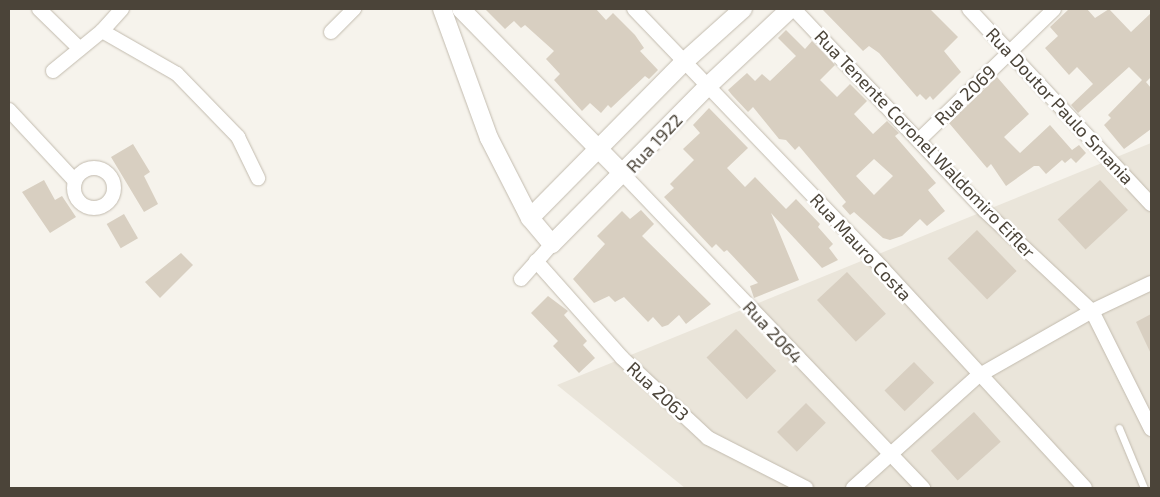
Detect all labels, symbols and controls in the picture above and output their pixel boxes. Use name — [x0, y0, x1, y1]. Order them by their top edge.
street label: Rua Doutor Paulo Smania — [982, 23, 1138, 189]
street label: Rua Tenente Coronel Waldomiro Eifler — [810, 25, 1040, 263]
street label: Rua 2069 — [930, 61, 1000, 129]
street label: Rua 1922 — [621, 109, 687, 177]
street label: Rua Mauro Costa — [806, 189, 916, 305]
street label: Rua 2064 — [739, 296, 807, 368]
street label: Rua 2063 — [623, 357, 693, 425]

